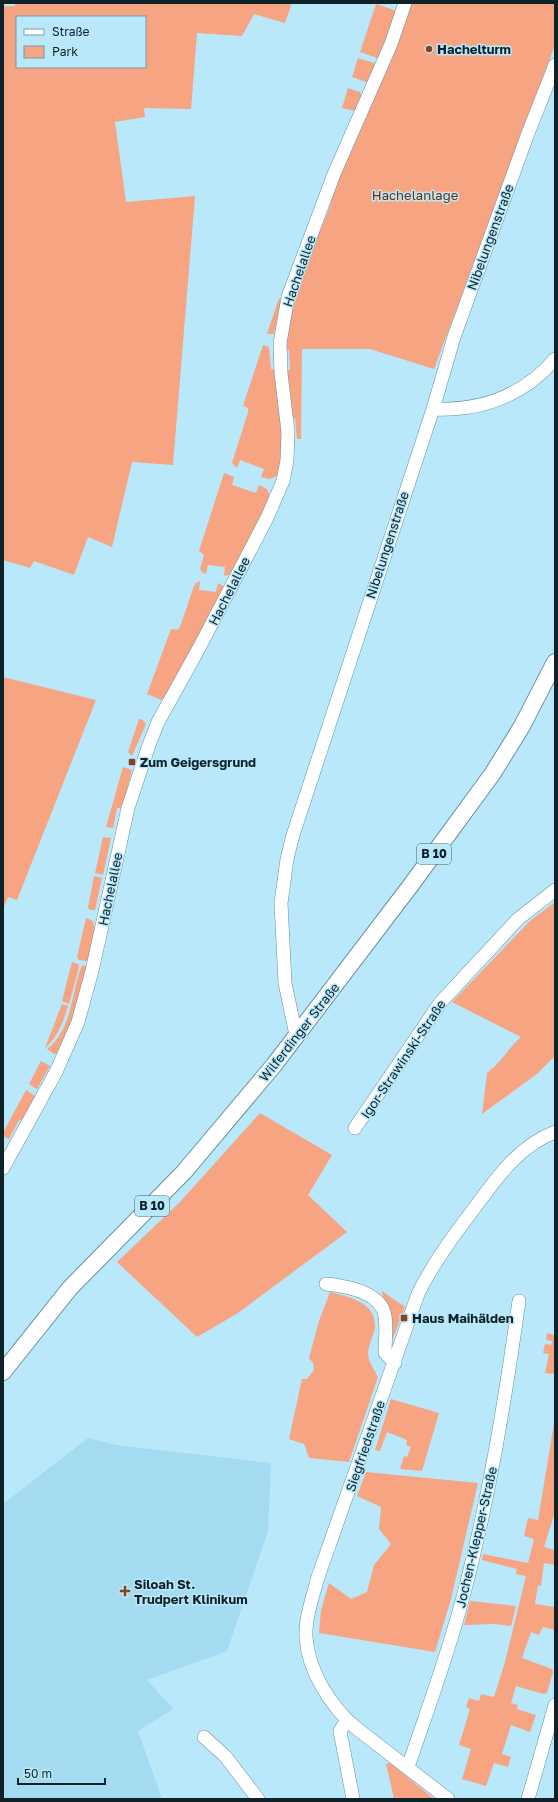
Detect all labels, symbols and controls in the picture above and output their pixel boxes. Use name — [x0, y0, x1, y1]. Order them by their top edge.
legend — [16, 16, 146, 68]
text: Straße — [52, 24, 90, 39]
place label: Hachelturm — [437, 41, 511, 57]
text: Park — [52, 44, 78, 59]
marker: Hachelturm — [424, 44, 434, 54]
street label: Nibelungenstraße — [463, 182, 517, 292]
park label: Hachelanlage — [372, 187, 458, 203]
street label: Hachelallee — [279, 233, 319, 309]
street label: Nibelungenstraße — [362, 489, 412, 601]
street label: Hachelallee — [205, 554, 253, 628]
place label: Zum Geigersgrund — [140, 754, 256, 770]
marker: Zum Geigersgrund — [127, 757, 137, 767]
road number: B 10 — [417, 844, 451, 864]
street label: Hachelallee — [94, 851, 126, 927]
street label: Wilferdinger Straße — [255, 979, 343, 1085]
street label: Igor-Strawinski-Straße — [357, 997, 449, 1121]
road number: B 10 — [135, 1196, 169, 1216]
place label: Haus Maihälden — [412, 1310, 514, 1326]
marker: Haus Maihälden — [399, 1313, 409, 1323]
street label: Siegfriedstraße — [342, 1398, 388, 1494]
street label: Jochen-Klepper-Straße — [452, 1465, 500, 1609]
place label: Siloah St. Trudpert Klinikum — [134, 1576, 248, 1607]
marker: Siloah St. Trudpert Klinikum — [119, 1585, 131, 1597]
scale bar — [18, 1760, 105, 1786]
text: 50 m — [24, 1766, 52, 1781]

